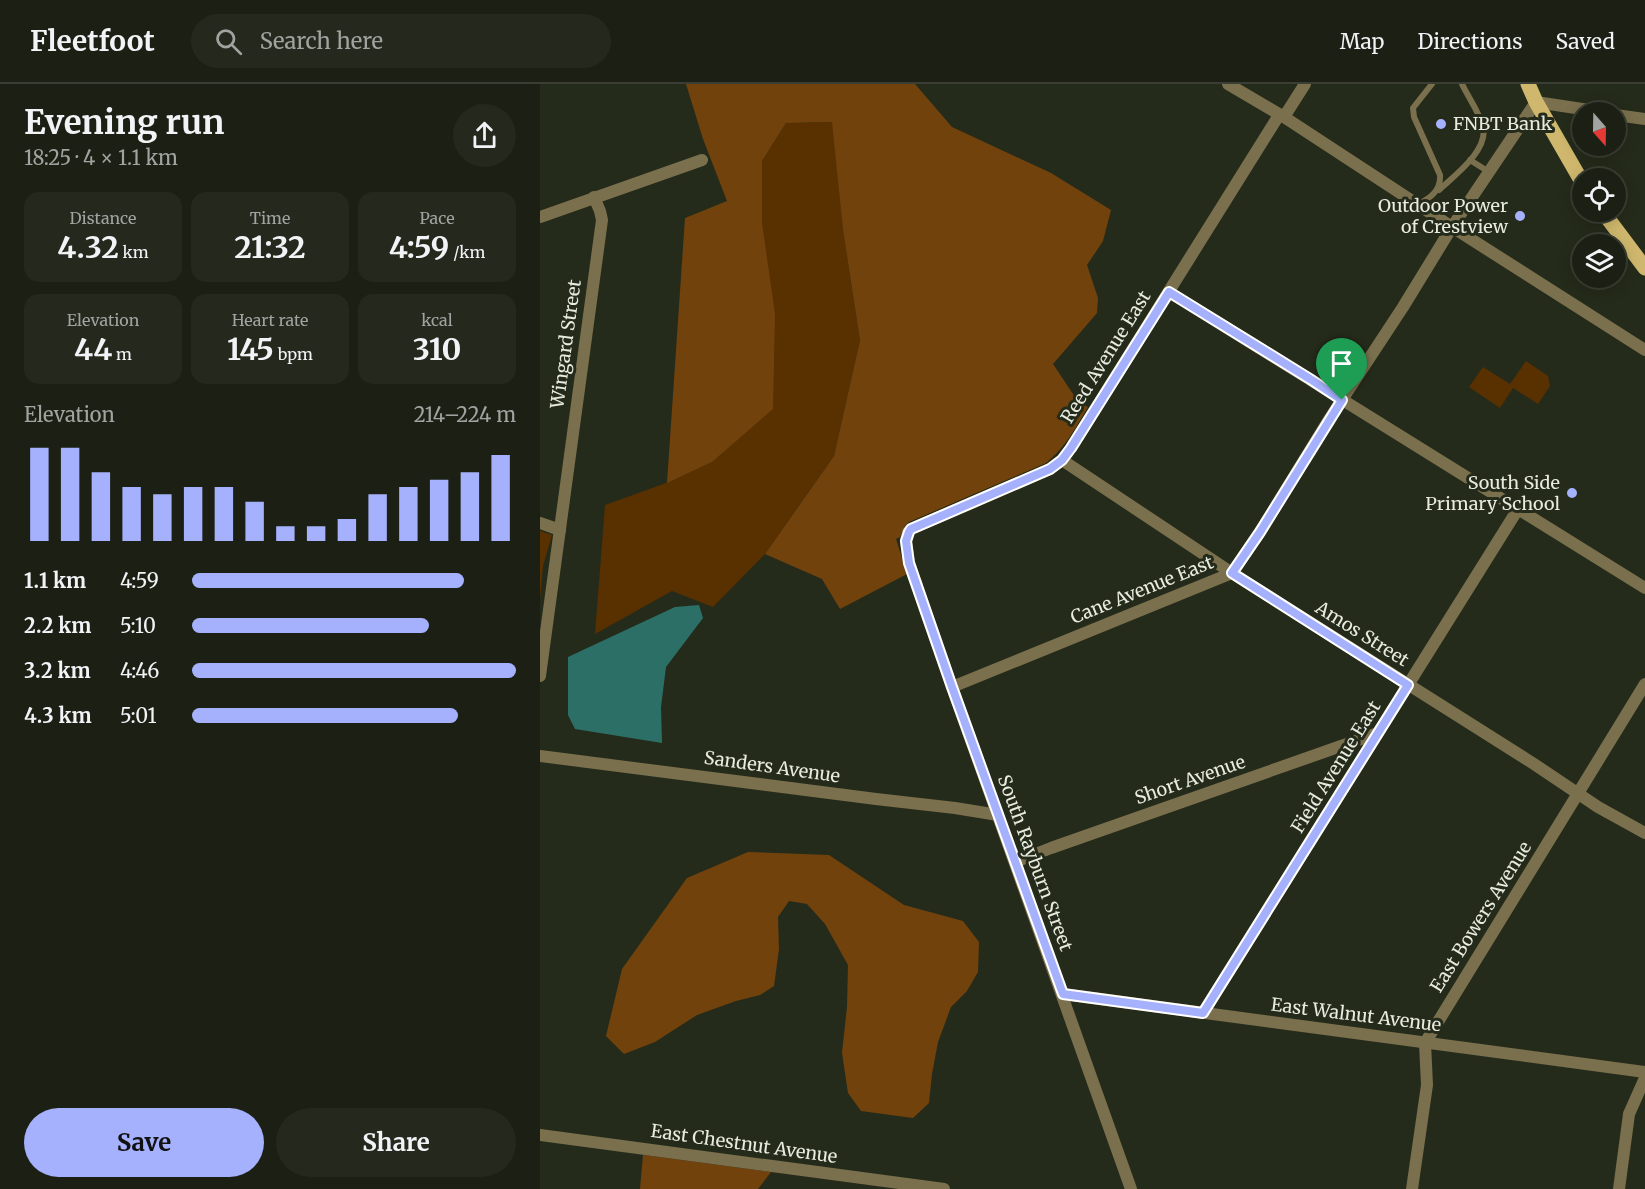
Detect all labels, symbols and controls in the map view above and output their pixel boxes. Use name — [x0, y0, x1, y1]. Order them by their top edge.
search box — [191, 14, 611, 68]
text: Fleetfoot — [30, 23, 155, 59]
icon: search — [212, 25, 245, 58]
text: Search here — [260, 27, 383, 55]
text: Map — [1340, 28, 1384, 55]
text: Directions — [1417, 28, 1522, 55]
text: Saved — [1555, 28, 1615, 55]
text: Evening run — [24, 102, 224, 143]
north arrow — [1572, 102, 1626, 156]
map controls — [1572, 102, 1626, 288]
button: share — [453, 104, 516, 167]
place label: FNBT Bank — [1453, 112, 1553, 135]
marker: FNBT Bank — [1434, 117, 1448, 131]
text: 18:25 · 4 × 1.1 km — [24, 145, 178, 170]
button: locate — [1572, 168, 1626, 222]
place label: Outdoor Power of Crestview — [1378, 194, 1509, 238]
text: Distance — [70, 208, 136, 228]
text: Time — [250, 208, 290, 228]
text: Pace — [420, 208, 455, 228]
marker: Outdoor Power of Crestview — [1513, 209, 1527, 223]
text: 4.32 — [57, 228, 119, 266]
text: 21:32 — [234, 228, 306, 266]
text: 4:59 — [389, 228, 449, 266]
button: layers — [1572, 234, 1626, 288]
text: km — [119, 242, 149, 262]
text: /km — [449, 242, 485, 262]
street label: Wingard Street — [545, 278, 586, 411]
street label: Reed Avenue East — [1056, 286, 1156, 427]
text: Elevation — [67, 310, 139, 330]
text: Heart rate — [232, 310, 308, 330]
text: kcal — [421, 310, 453, 330]
text: 44 — [74, 330, 112, 368]
text: 145 — [227, 330, 274, 368]
text: 310 — [413, 330, 461, 368]
pin — [1316, 338, 1367, 400]
text: m — [112, 344, 132, 364]
text: bpm — [274, 344, 313, 364]
icon: arrive — [1325, 347, 1358, 380]
text: Elevation — [24, 402, 115, 427]
text: 214–224 m — [414, 402, 516, 427]
place label: South Side Primary School — [1425, 471, 1560, 515]
marker: South Side Primary School — [1565, 486, 1579, 500]
street label: Cane Avenue East — [1067, 550, 1217, 629]
text: 1.1 km — [24, 568, 86, 593]
text: 4:59 — [120, 568, 159, 593]
street label: Amos Street — [1311, 595, 1413, 671]
text: 2.2 km — [24, 613, 91, 638]
text: 5:10 — [120, 613, 156, 638]
text: 3.2 km — [24, 658, 91, 683]
text: 4:46 — [120, 658, 159, 683]
street label: Field Avenue East — [1286, 696, 1385, 837]
text: 4.3 km — [24, 703, 92, 728]
text: 5:01 — [120, 703, 157, 728]
street label: Sanders Avenue — [703, 746, 842, 787]
street label: Short Avenue — [1132, 750, 1248, 809]
street label: South Rayburn Street — [993, 772, 1078, 954]
street label: East Bowers Avenue — [1425, 837, 1536, 996]
street label: East Walnut Avenue — [1270, 993, 1443, 1036]
button: Save — [24, 1108, 264, 1177]
button: Share — [276, 1108, 516, 1177]
street label: East Chestnut Avenue — [649, 1119, 839, 1168]

